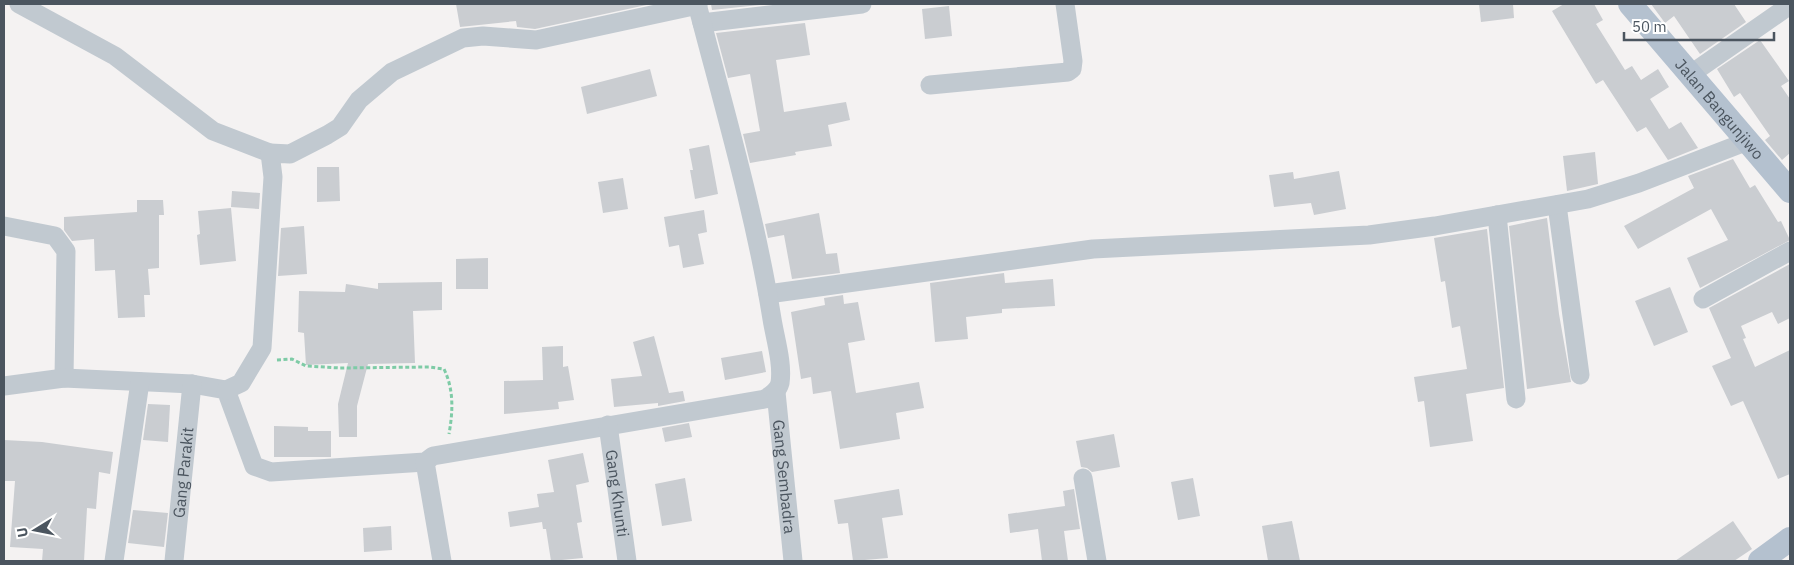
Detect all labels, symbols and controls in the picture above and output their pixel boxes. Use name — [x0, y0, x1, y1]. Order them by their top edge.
scale bar — [1624, 10, 1774, 42]
text: 50 m — [1632, 17, 1667, 36]
street label: Jalan Bangunjiwo — [1671, 54, 1768, 163]
street label: Gang Sembadra — [769, 419, 800, 535]
street label: Gang Parakit — [168, 426, 198, 519]
street label: Gang Khunti — [602, 448, 634, 538]
north arrow — [10, 505, 60, 555]
text: U — [12, 526, 32, 539]

